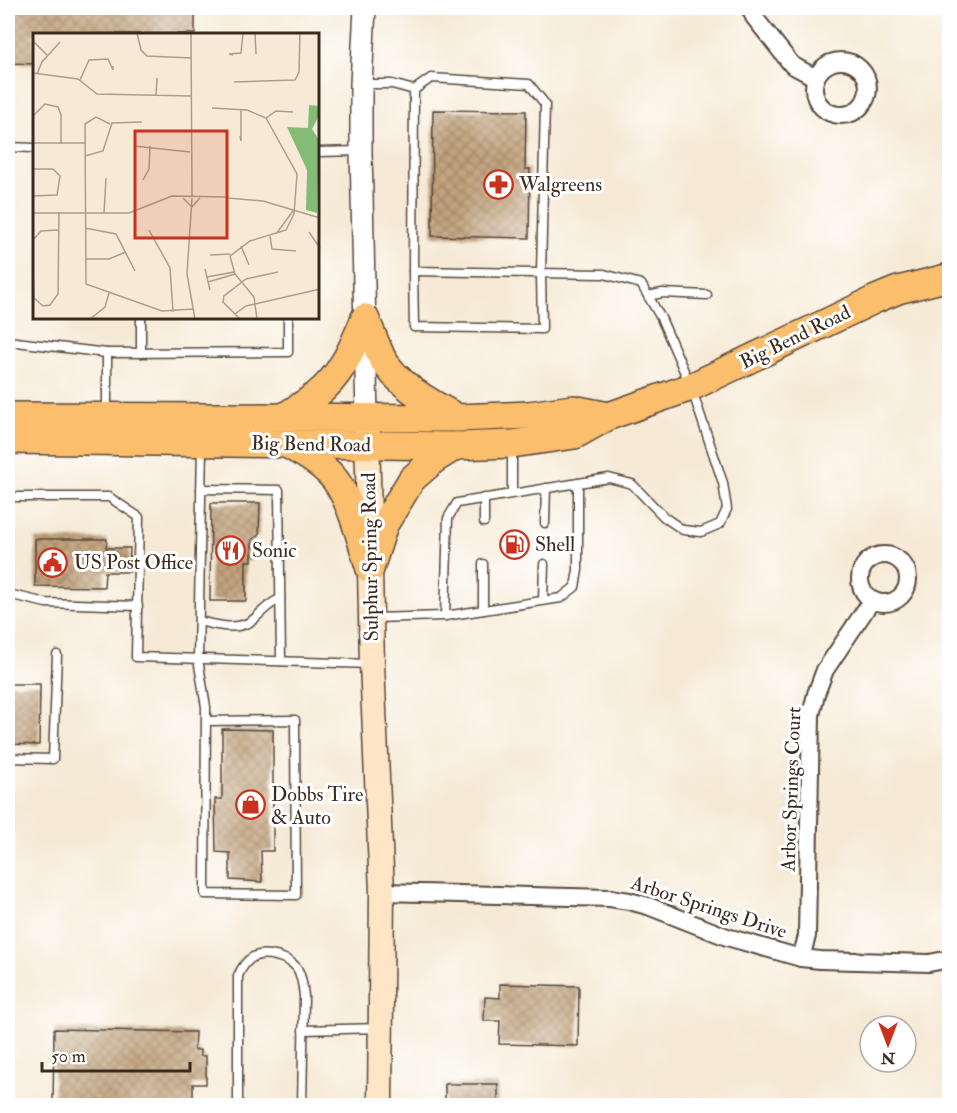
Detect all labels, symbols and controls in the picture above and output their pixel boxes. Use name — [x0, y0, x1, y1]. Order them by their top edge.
inset map — [33, 33, 320, 320]
pharmacy icon: Walgreens — [482, 168, 514, 200]
place label: Walgreens — [518, 172, 602, 197]
street label: Big Bend Road — [736, 299, 855, 375]
street label: Big Bend Road — [251, 430, 371, 458]
street label: Sulphur Spring Road — [356, 472, 385, 642]
fuel station icon: Shell — [498, 528, 530, 560]
place label: Shell — [535, 532, 575, 557]
restaurant icon: Sonic — [215, 534, 247, 566]
place label: Sonic — [252, 538, 296, 563]
public building icon: US Post Office — [37, 546, 69, 578]
place label: US Post Office — [74, 550, 193, 575]
street label: Arbor Springs Court — [776, 706, 807, 873]
place label: Dobbs Tire & Auto — [271, 782, 363, 830]
shop icon: Dobbs Tire & Auto — [234, 789, 266, 821]
street label: Arbor Springs Drive — [627, 870, 790, 945]
north arrow — [858, 1014, 918, 1074]
scale bar — [42, 1035, 190, 1073]
text: 50 m — [51, 1045, 86, 1068]
text: N — [880, 1048, 896, 1068]

